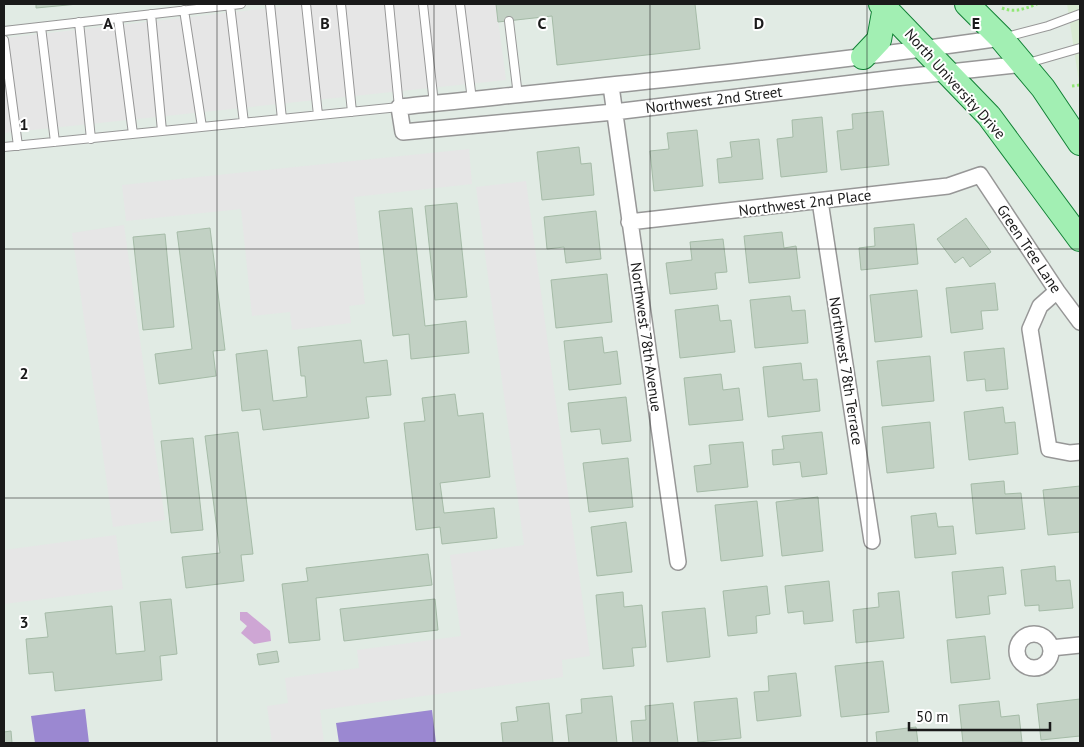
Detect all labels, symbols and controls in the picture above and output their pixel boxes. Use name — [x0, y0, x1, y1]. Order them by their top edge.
text: A — [103, 13, 113, 33]
text: B — [320, 13, 330, 33]
text: C — [538, 13, 547, 33]
text: D — [754, 13, 764, 33]
text: E — [972, 13, 980, 33]
street label: North University Drive — [901, 24, 1010, 143]
street label: Northwest 2nd Street — [644, 82, 783, 117]
text: 1 — [19, 114, 29, 134]
street label: Northwest 2nd Place — [737, 185, 872, 220]
street label: Green Tree Lane — [993, 201, 1066, 297]
street label: Northwest 78th Avenue — [627, 261, 666, 413]
street label: Northwest 78th Terrace — [825, 295, 868, 446]
text: 2 — [19, 363, 29, 383]
text: 3 — [19, 612, 29, 632]
scale bar — [909, 700, 1050, 732]
text: 50 m — [916, 707, 949, 726]

